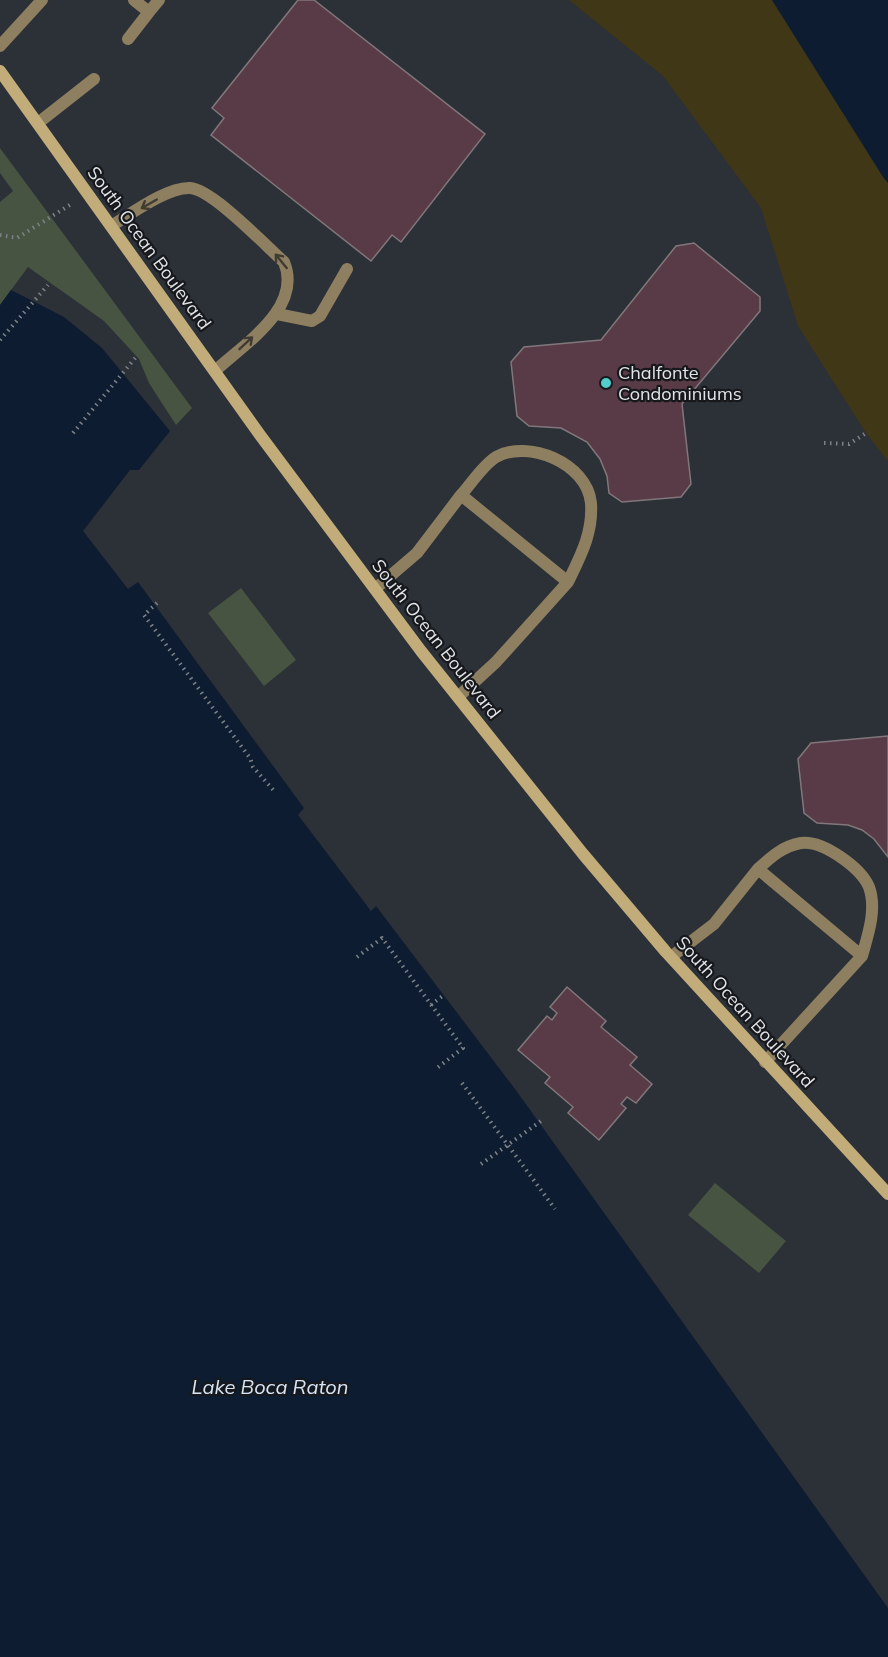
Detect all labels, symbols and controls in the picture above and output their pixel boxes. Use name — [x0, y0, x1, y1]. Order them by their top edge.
street label: South Ocean Boulevard — [82, 162, 216, 334]
one-way arrow — [141, 198, 158, 210]
one-way arrow — [274, 253, 287, 269]
one-way arrow — [238, 336, 253, 350]
place label: Chalfonte Condominiums — [618, 361, 742, 405]
marker: Chalfonte Condominiums — [599, 376, 613, 390]
street label: South Ocean Boulevard — [367, 554, 506, 723]
street label: South Ocean Boulevard — [671, 931, 820, 1092]
water label: Lake Boca Raton — [192, 1374, 348, 1399]

